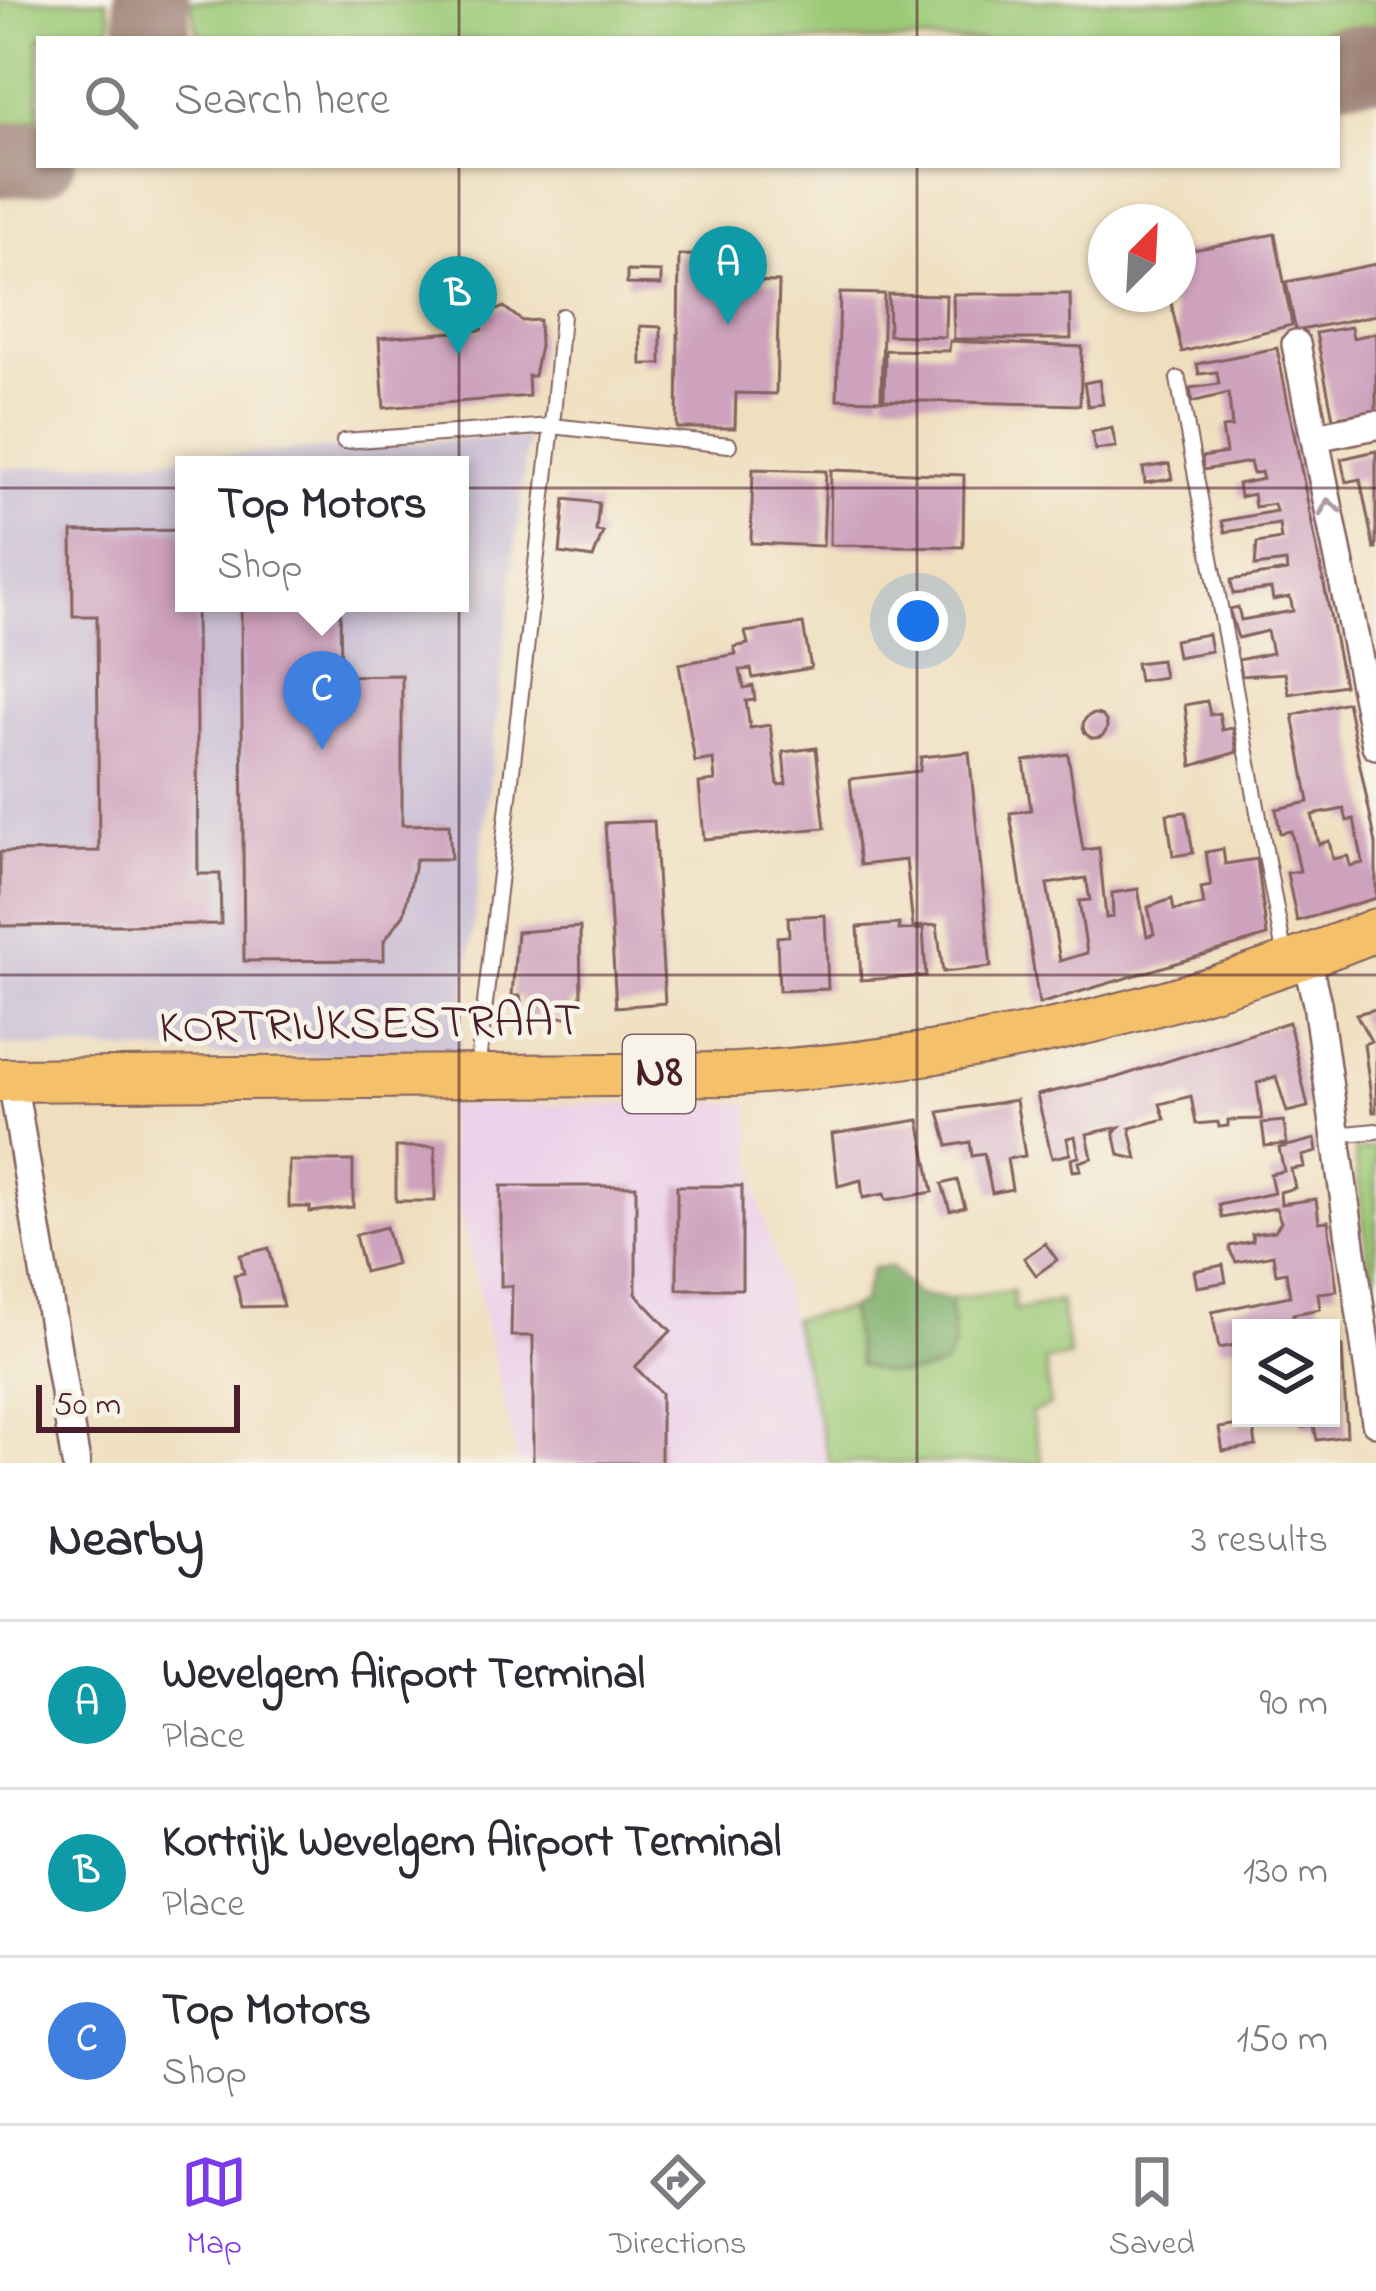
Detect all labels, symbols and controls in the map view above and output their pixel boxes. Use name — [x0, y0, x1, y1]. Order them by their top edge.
search box — [36, 36, 1340, 168]
icon: search — [78, 69, 144, 135]
text: Search here — [174, 69, 390, 135]
north arrow — [1088, 204, 1196, 312]
pin: A — [689, 226, 767, 325]
pin: B — [419, 256, 497, 355]
popup — [175, 456, 469, 612]
text: Top Motors — [217, 473, 427, 539]
one-way arrow — [1317, 497, 1343, 517]
text: Shop — [217, 539, 302, 596]
your location — [888, 591, 948, 651]
pin: C — [283, 651, 361, 750]
street label: KORTRIJKSESTRAAT — [158, 987, 582, 1065]
road number: N8 — [623, 1035, 695, 1113]
map controls — [1232, 1319, 1340, 1427]
button: layers — [1232, 1319, 1340, 1427]
scale bar — [36, 1379, 240, 1432]
text: 50 m — [54, 1382, 121, 1430]
text: Nearby — [48, 1504, 204, 1579]
text: 3 results — [1191, 1513, 1328, 1570]
text: Wevelgem Airport Terminal — [162, 1643, 645, 1709]
text: A — [75, 1676, 99, 1733]
text: 90 m — [1259, 1676, 1328, 1733]
text: Place — [162, 1709, 245, 1766]
text: Kortrijk Wevelgem Airport Terminal — [162, 1811, 781, 1877]
text: B — [74, 1844, 100, 1901]
text: 130 m — [1243, 1844, 1328, 1901]
text: Place — [162, 1877, 245, 1934]
text: Top Motors — [162, 1979, 371, 2045]
text: C — [76, 2012, 98, 2069]
text: 150 m — [1236, 2012, 1328, 2069]
text: Shop — [162, 2045, 247, 2102]
tab: Map — [181, 2149, 247, 2269]
tab: Directions — [609, 2149, 746, 2269]
tab: Saved — [1109, 2149, 1195, 2269]

